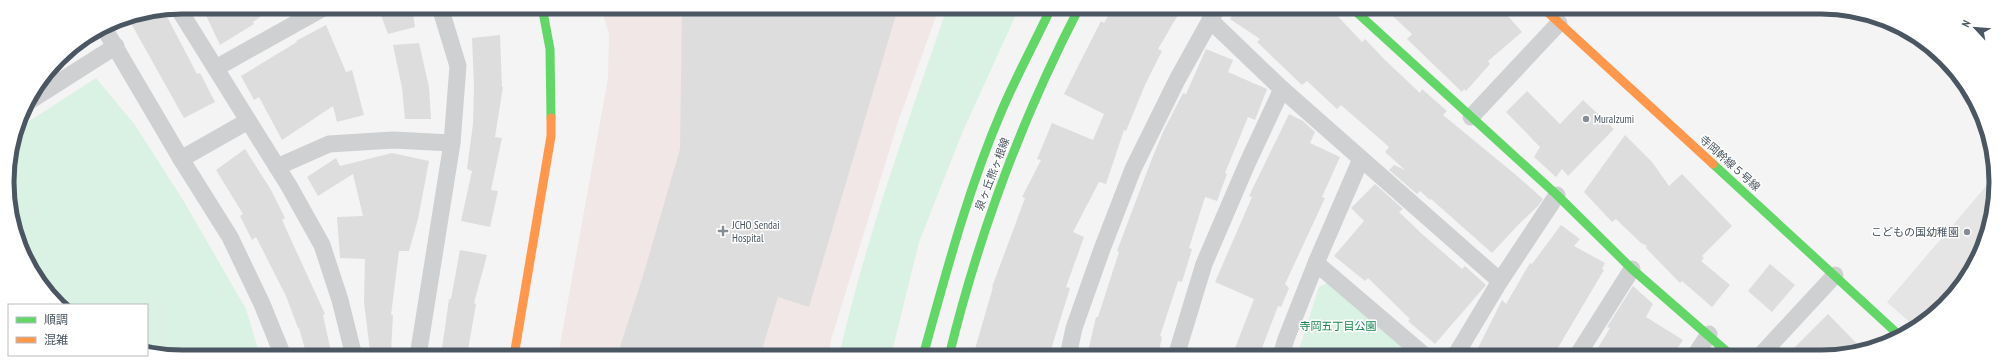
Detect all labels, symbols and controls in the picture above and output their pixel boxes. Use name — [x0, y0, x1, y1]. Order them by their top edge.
north arrow — [1955, 8, 1995, 48]
text: N — [1958, 18, 1974, 29]
place label: MuraIzumi — [1594, 112, 1634, 126]
marker: MuraIzumi — [1581, 114, 1591, 124]
street label: 寺岡幹線５号線 — [1697, 132, 1763, 194]
street label: 泉ヶ丘熊ヶ根線 — [972, 136, 1012, 212]
place label: JCHO Sendai Hospital — [731, 218, 780, 245]
marker: JCHO Sendai Hospital — [717, 225, 729, 237]
place label: こどもの国幼稚園 — [1871, 225, 1959, 239]
marker: こどもの国幼稚園 — [1962, 227, 1972, 237]
legend — [8, 304, 148, 356]
text: 順調 — [44, 312, 68, 327]
park label: 寺岡五丁目公園 — [1300, 319, 1377, 333]
text: 混雑 — [44, 332, 68, 347]

